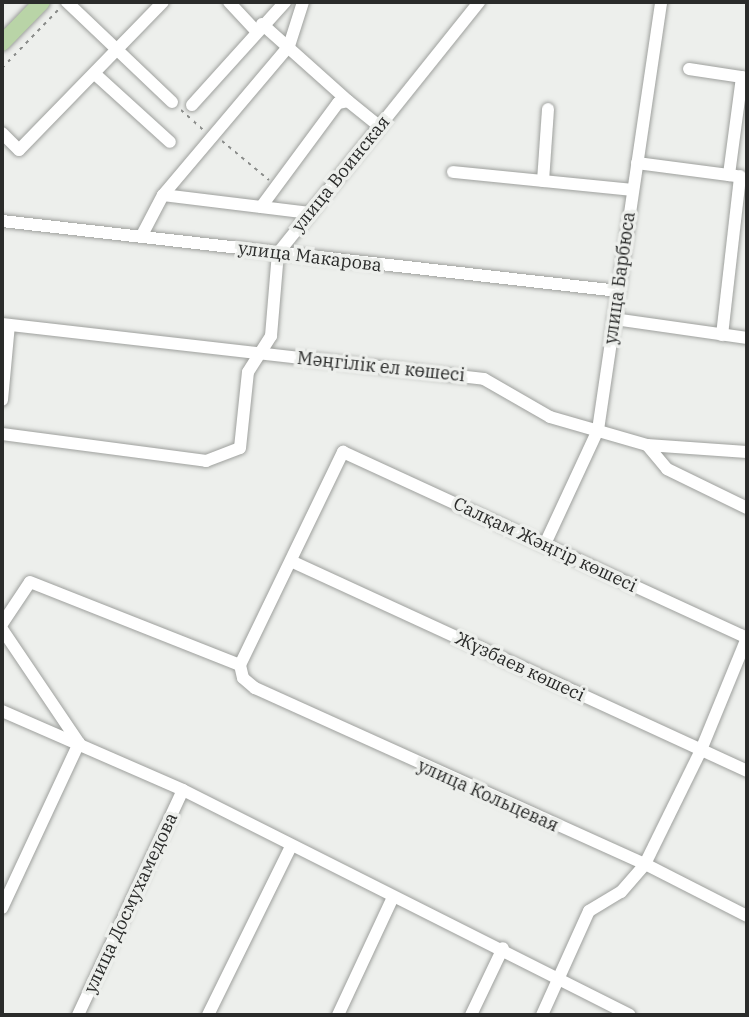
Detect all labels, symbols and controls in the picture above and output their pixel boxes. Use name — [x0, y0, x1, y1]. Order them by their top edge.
street label: улица Воинская — [287, 111, 395, 237]
street label: улица Барбюса — [600, 210, 640, 346]
street label: улица Макарова — [237, 237, 383, 277]
street label: Мәңгілік ел көшесі — [296, 347, 466, 387]
street label: Салқам Жәңгір көшесі — [450, 493, 640, 597]
street label: Жүзбаев көшесі — [452, 628, 588, 706]
street label: улица Кольцевая — [414, 755, 562, 837]
street label: улица Досмухамедова — [80, 809, 182, 997]

